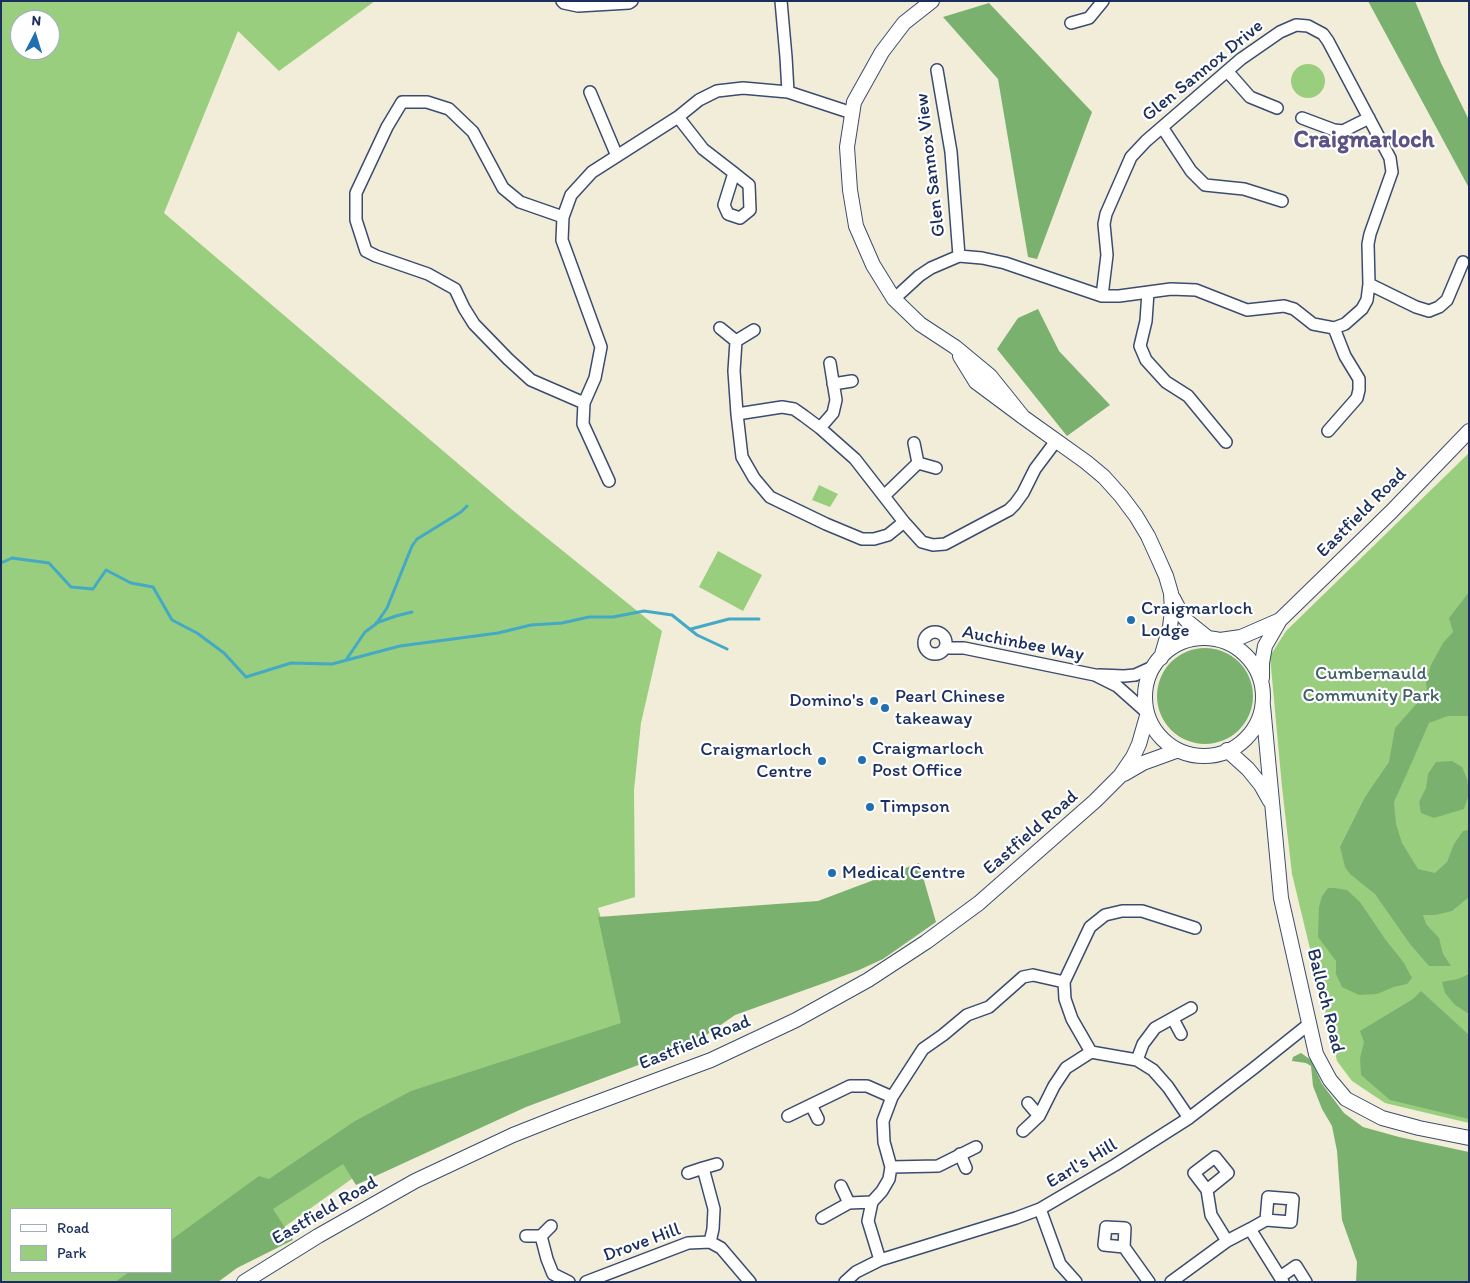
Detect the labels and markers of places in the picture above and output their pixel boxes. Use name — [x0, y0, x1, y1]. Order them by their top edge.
place label: Craigmarloch Lodge — [1141, 598, 1253, 642]
marker: Craigmarloch Lodge — [1125, 614, 1137, 626]
place label: Pearl Chinese takeaway — [895, 686, 1005, 730]
place label: Domino's — [789, 690, 864, 712]
marker: Domino's — [868, 695, 880, 707]
marker: Pearl Chinese takeaway — [879, 702, 891, 714]
place label: Craigmarloch Post Office — [872, 738, 984, 782]
place label: Craigmarloch Centre — [700, 739, 812, 783]
marker: Craigmarloch Post Office — [856, 754, 868, 766]
marker: Craigmarloch Centre — [816, 755, 828, 767]
place label: Timpson — [880, 796, 950, 818]
marker: Timpson — [864, 801, 876, 813]
place label: Medical Centre — [842, 862, 965, 884]
marker: Medical Centre — [826, 867, 838, 879]

